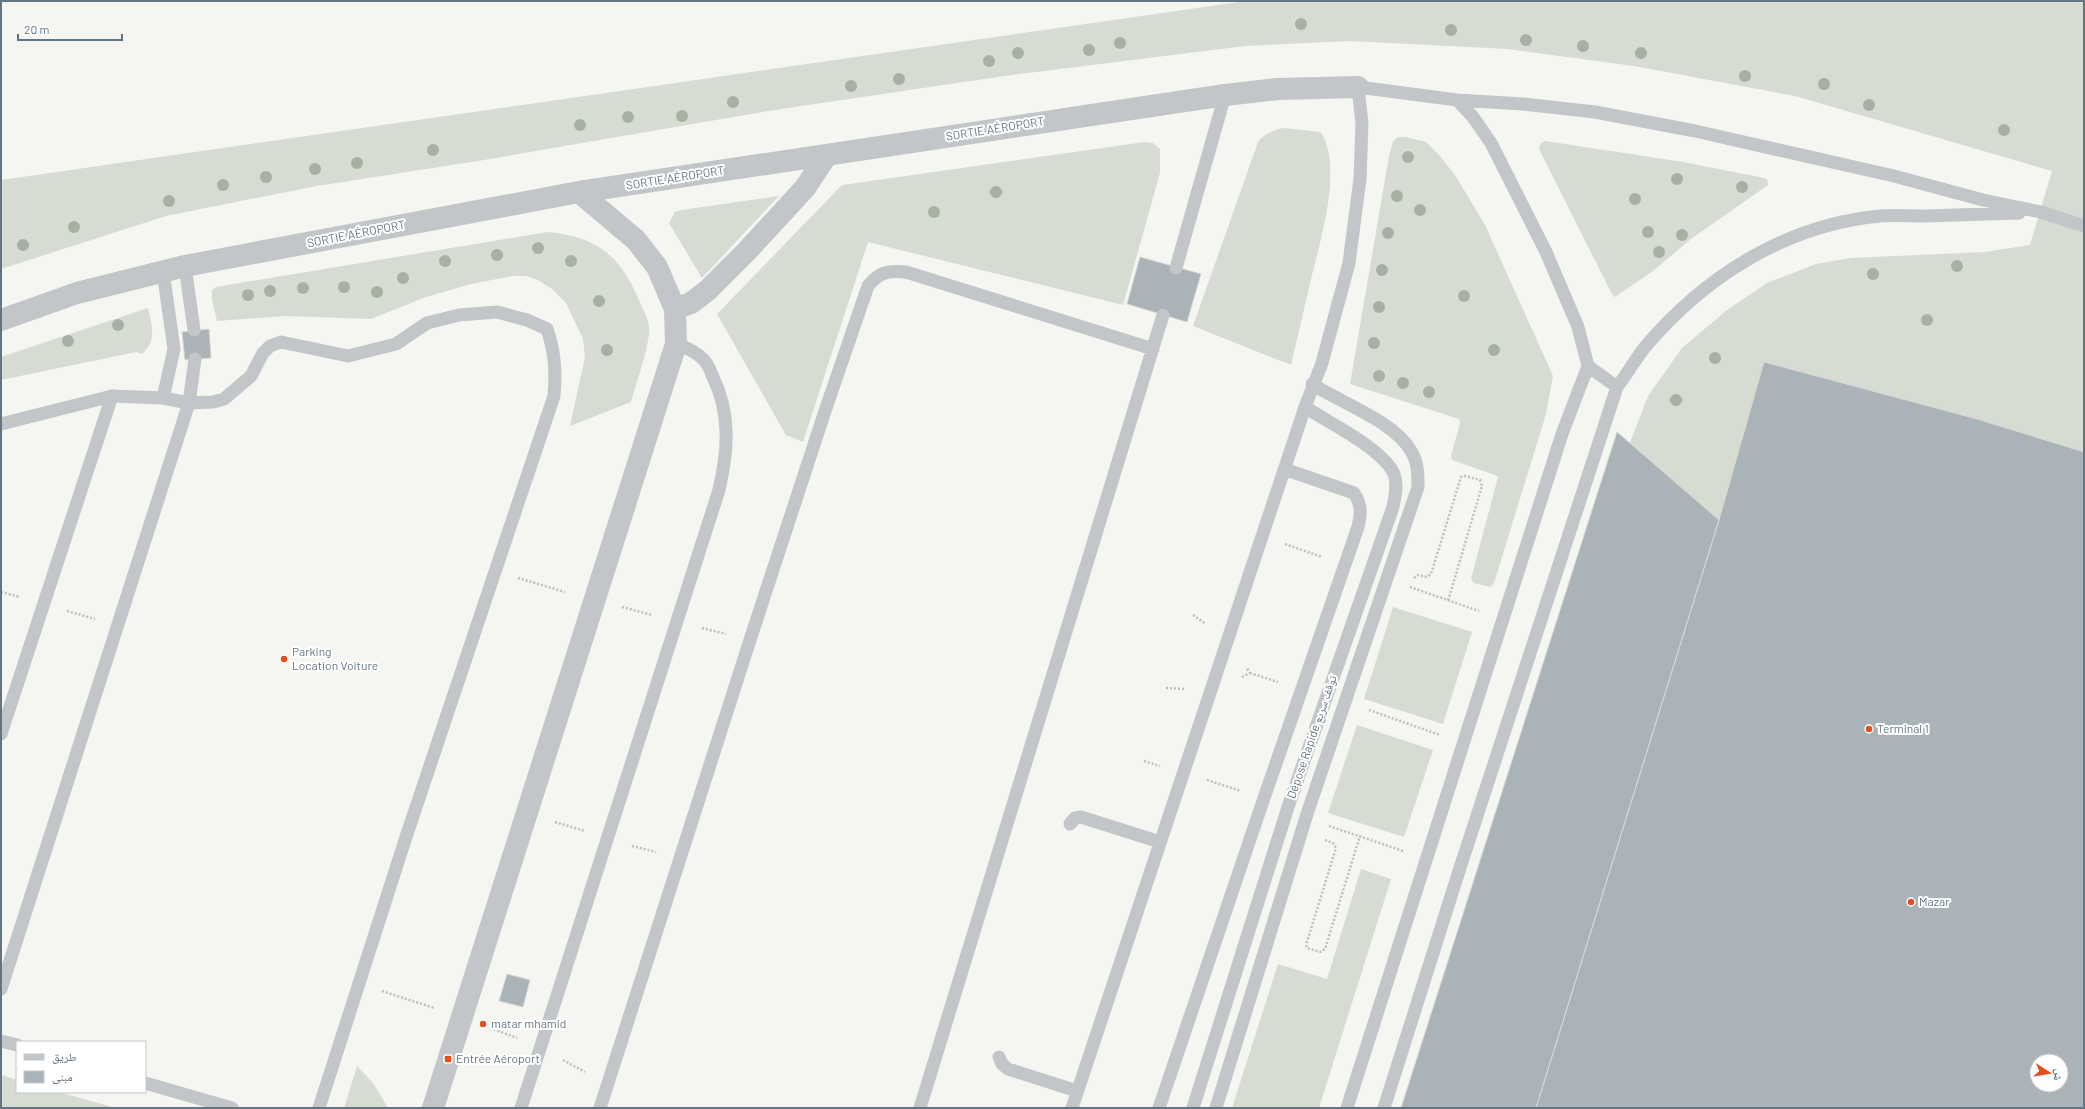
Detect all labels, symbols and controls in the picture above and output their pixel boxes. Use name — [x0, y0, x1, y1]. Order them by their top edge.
scale bar — [18, 16, 122, 42]
text: 20 m — [24, 22, 50, 36]
street label: SORTIE AÉROPORT — [945, 113, 1045, 143]
street label: SORTIE AÉROPORT — [625, 162, 725, 192]
street label: SORTIE AÉROPORT — [306, 217, 406, 249]
place label: Parking Location Voiture — [292, 644, 378, 672]
marker: Parking Location Voiture — [279, 654, 289, 664]
street label: Dépose Rapide توقف سريع — [1283, 673, 1340, 801]
place label: Terminal 1 — [1877, 721, 1929, 735]
marker: Terminal 1 — [1864, 724, 1874, 734]
place label: Mazar — [1919, 894, 1950, 908]
marker: Mazar — [1906, 897, 1916, 907]
place label: matar mhamid — [491, 1016, 566, 1030]
marker: matar mhamid — [478, 1019, 488, 1029]
legend — [16, 1041, 146, 1093]
text: طريق — [52, 1049, 77, 1064]
place label: Entrée Aéroport — [456, 1051, 540, 1065]
north arrow — [2029, 1053, 2069, 1093]
marker: Entrée Aéroport — [443, 1054, 453, 1064]
text: ش — [2050, 1068, 2067, 1083]
text: مبنى — [52, 1069, 73, 1084]

